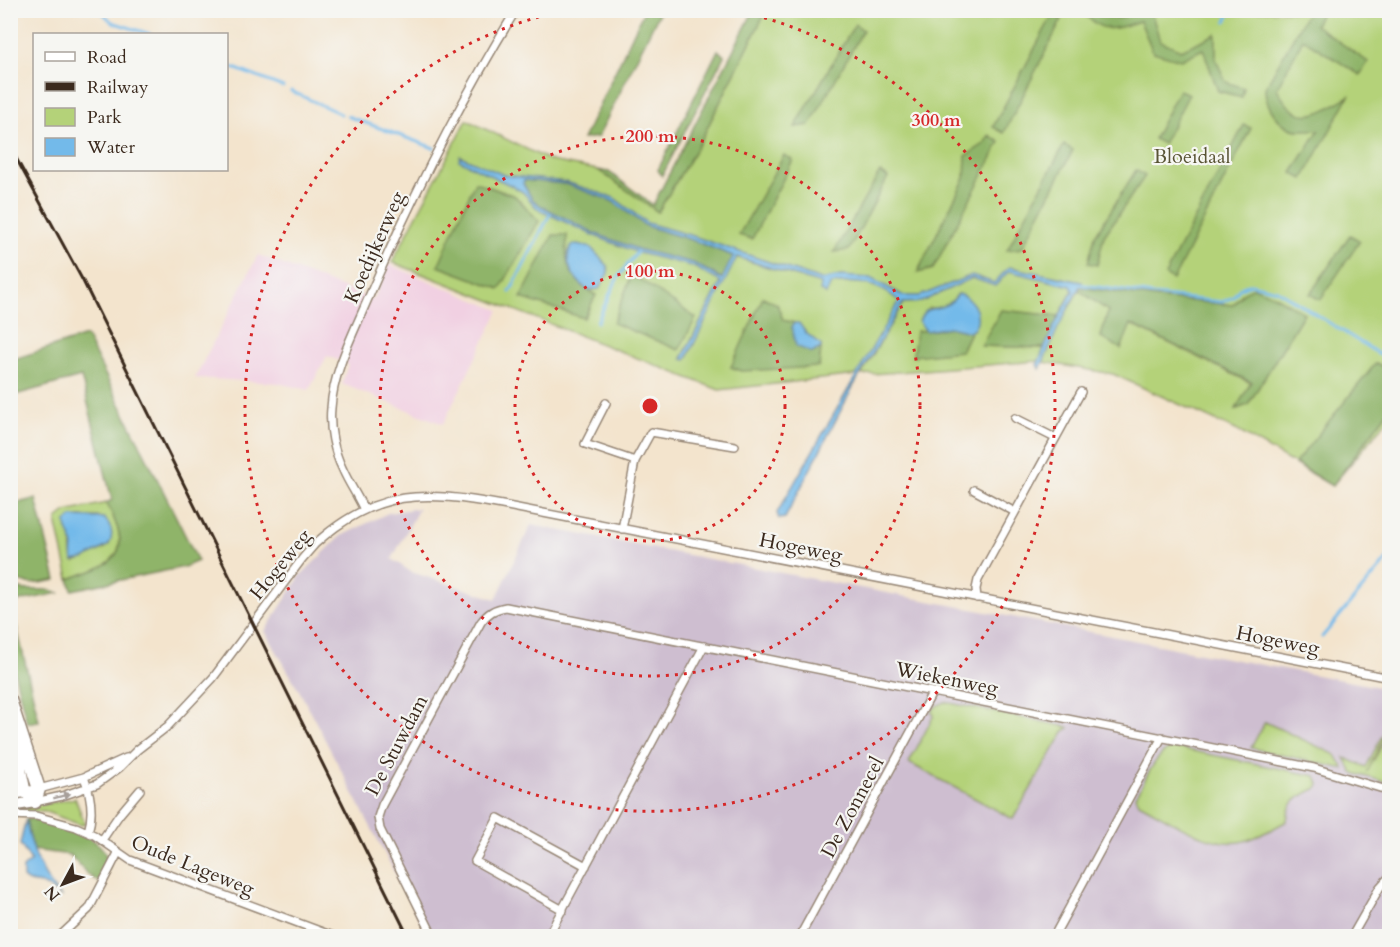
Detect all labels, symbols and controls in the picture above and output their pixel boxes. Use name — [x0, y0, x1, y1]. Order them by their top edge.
legend — [33, 33, 228, 171]
text: Road — [87, 45, 127, 70]
text: Railway — [87, 75, 149, 100]
text: Park — [87, 105, 122, 130]
text: 300 m — [911, 108, 961, 133]
text: 200 m — [625, 124, 675, 149]
text: Water — [86, 135, 136, 160]
park label: Bloeidaal — [1153, 143, 1231, 170]
street label: Koedijkerweg — [338, 186, 412, 308]
text: 100 m — [625, 259, 675, 284]
centre of rings — [640, 396, 660, 416]
street label: Hogeweg — [243, 523, 318, 606]
street label: Hogeweg — [757, 526, 846, 569]
street label: Hogeweg — [1234, 619, 1323, 662]
street label: Wiekenweg — [892, 655, 1001, 702]
street label: De Stuwdam — [359, 690, 434, 800]
street label: De Zonnecel — [814, 752, 890, 863]
one-way arrow — [53, 790, 71, 800]
street label: Oude Lageweg — [127, 828, 259, 903]
north arrow — [33, 854, 93, 914]
text: N — [40, 881, 65, 906]

